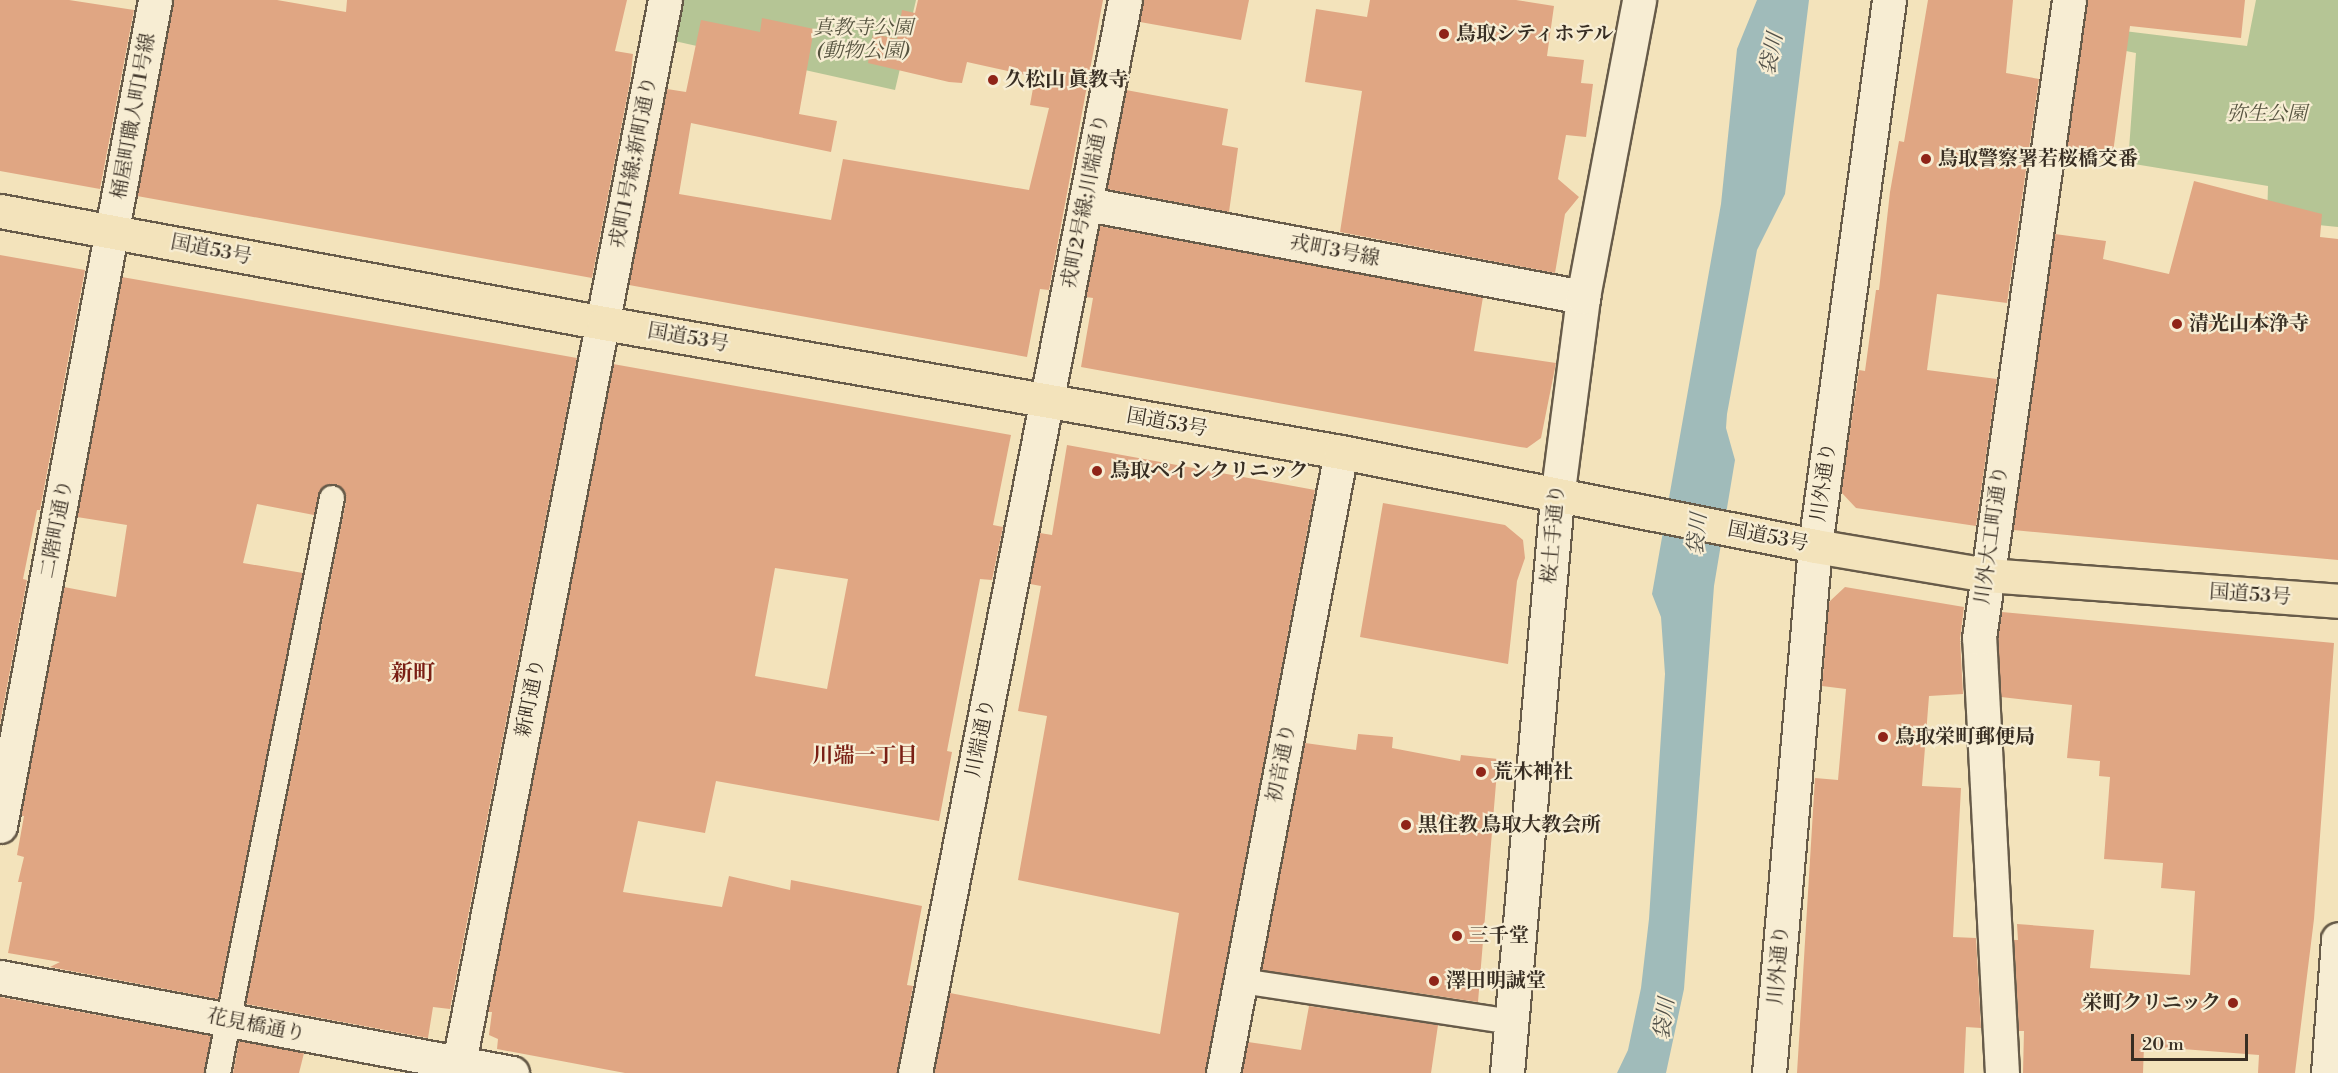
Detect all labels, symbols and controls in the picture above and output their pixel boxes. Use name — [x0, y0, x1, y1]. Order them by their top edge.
park label: 真教寺公園 (動物公園) — [813, 17, 913, 64]
place label: 鳥取シティホテル — [1456, 22, 1616, 46]
marker: 鳥取シティホテル — [1437, 27, 1451, 41]
street label: 桶屋町職人町1号線 — [108, 31, 160, 201]
water label: 袋川 — [1755, 31, 1789, 77]
place label: 久松山 眞教寺 — [1005, 68, 1128, 92]
marker: 久松山 眞教寺 — [986, 73, 1000, 87]
street label: 戎町1号線;新町通り — [606, 74, 662, 250]
park label: 弥生公園 — [2227, 102, 2307, 126]
street label: 戎町2号線;川端通り — [1057, 112, 1115, 290]
place label: 鳥取警察署若桜橋交番 — [1938, 147, 2138, 171]
marker: 鳥取警察署若桜橋交番 — [1919, 152, 1933, 166]
street label: 国道53号 — [168, 230, 254, 270]
street label: 戎町3号線 — [1288, 231, 1382, 271]
place label: 清光山本浄寺 — [2189, 312, 2309, 336]
marker: 清光山本浄寺 — [2170, 317, 2184, 331]
street label: 国道53号 — [646, 319, 730, 357]
street label: 国道53号 — [1125, 404, 1209, 442]
street label: 川外通り — [1807, 441, 1841, 523]
place label: 鳥取ペインクリニック — [1110, 459, 1310, 483]
marker: 鳥取ペインクリニック — [1088, 462, 1106, 480]
street label: 川外大工町通り — [1970, 464, 2014, 606]
street label: 二階町通り — [36, 478, 78, 580]
street label: 桜土手通り — [1538, 483, 1570, 585]
water label: 袋川 — [1684, 512, 1712, 556]
street label: 国道53号 — [1725, 517, 1811, 557]
street label: 国道53号 — [2208, 580, 2292, 610]
street label: 新町通り — [512, 656, 550, 740]
district label: 新町 — [391, 661, 435, 687]
street label: 川端通り — [962, 696, 1000, 780]
street label: 初音通り — [1263, 721, 1301, 805]
place label: 鳥取栄町郵便局 — [1895, 725, 2035, 749]
marker: 鳥取栄町郵便局 — [1876, 730, 1890, 744]
district label: 川端一丁目 — [813, 743, 917, 769]
place label: 荒木神社 — [1493, 760, 1573, 784]
marker: 荒木神社 — [1474, 765, 1488, 779]
place label: 黒住教 鳥取大教会所 — [1418, 813, 1601, 837]
marker: 黒住教 鳥取大教会所 — [1399, 818, 1413, 832]
place label: 三千堂 — [1469, 924, 1529, 948]
street label: 川外通り — [1764, 924, 1794, 1006]
marker: 三千堂 — [1450, 929, 1464, 943]
place label: 澤田明誠堂 — [1446, 969, 1546, 993]
marker: 澤田明誠堂 — [1427, 974, 1441, 988]
place label: 栄町クリニック — [2081, 991, 2221, 1015]
water label: 袋川 — [1650, 996, 1680, 1042]
marker: 栄町クリニック — [2226, 996, 2240, 1010]
street label: 花見橋通り — [205, 1005, 307, 1047]
scale bar — [2134, 1022, 2251, 1060]
text: 20 m — [2142, 1033, 2184, 1056]

